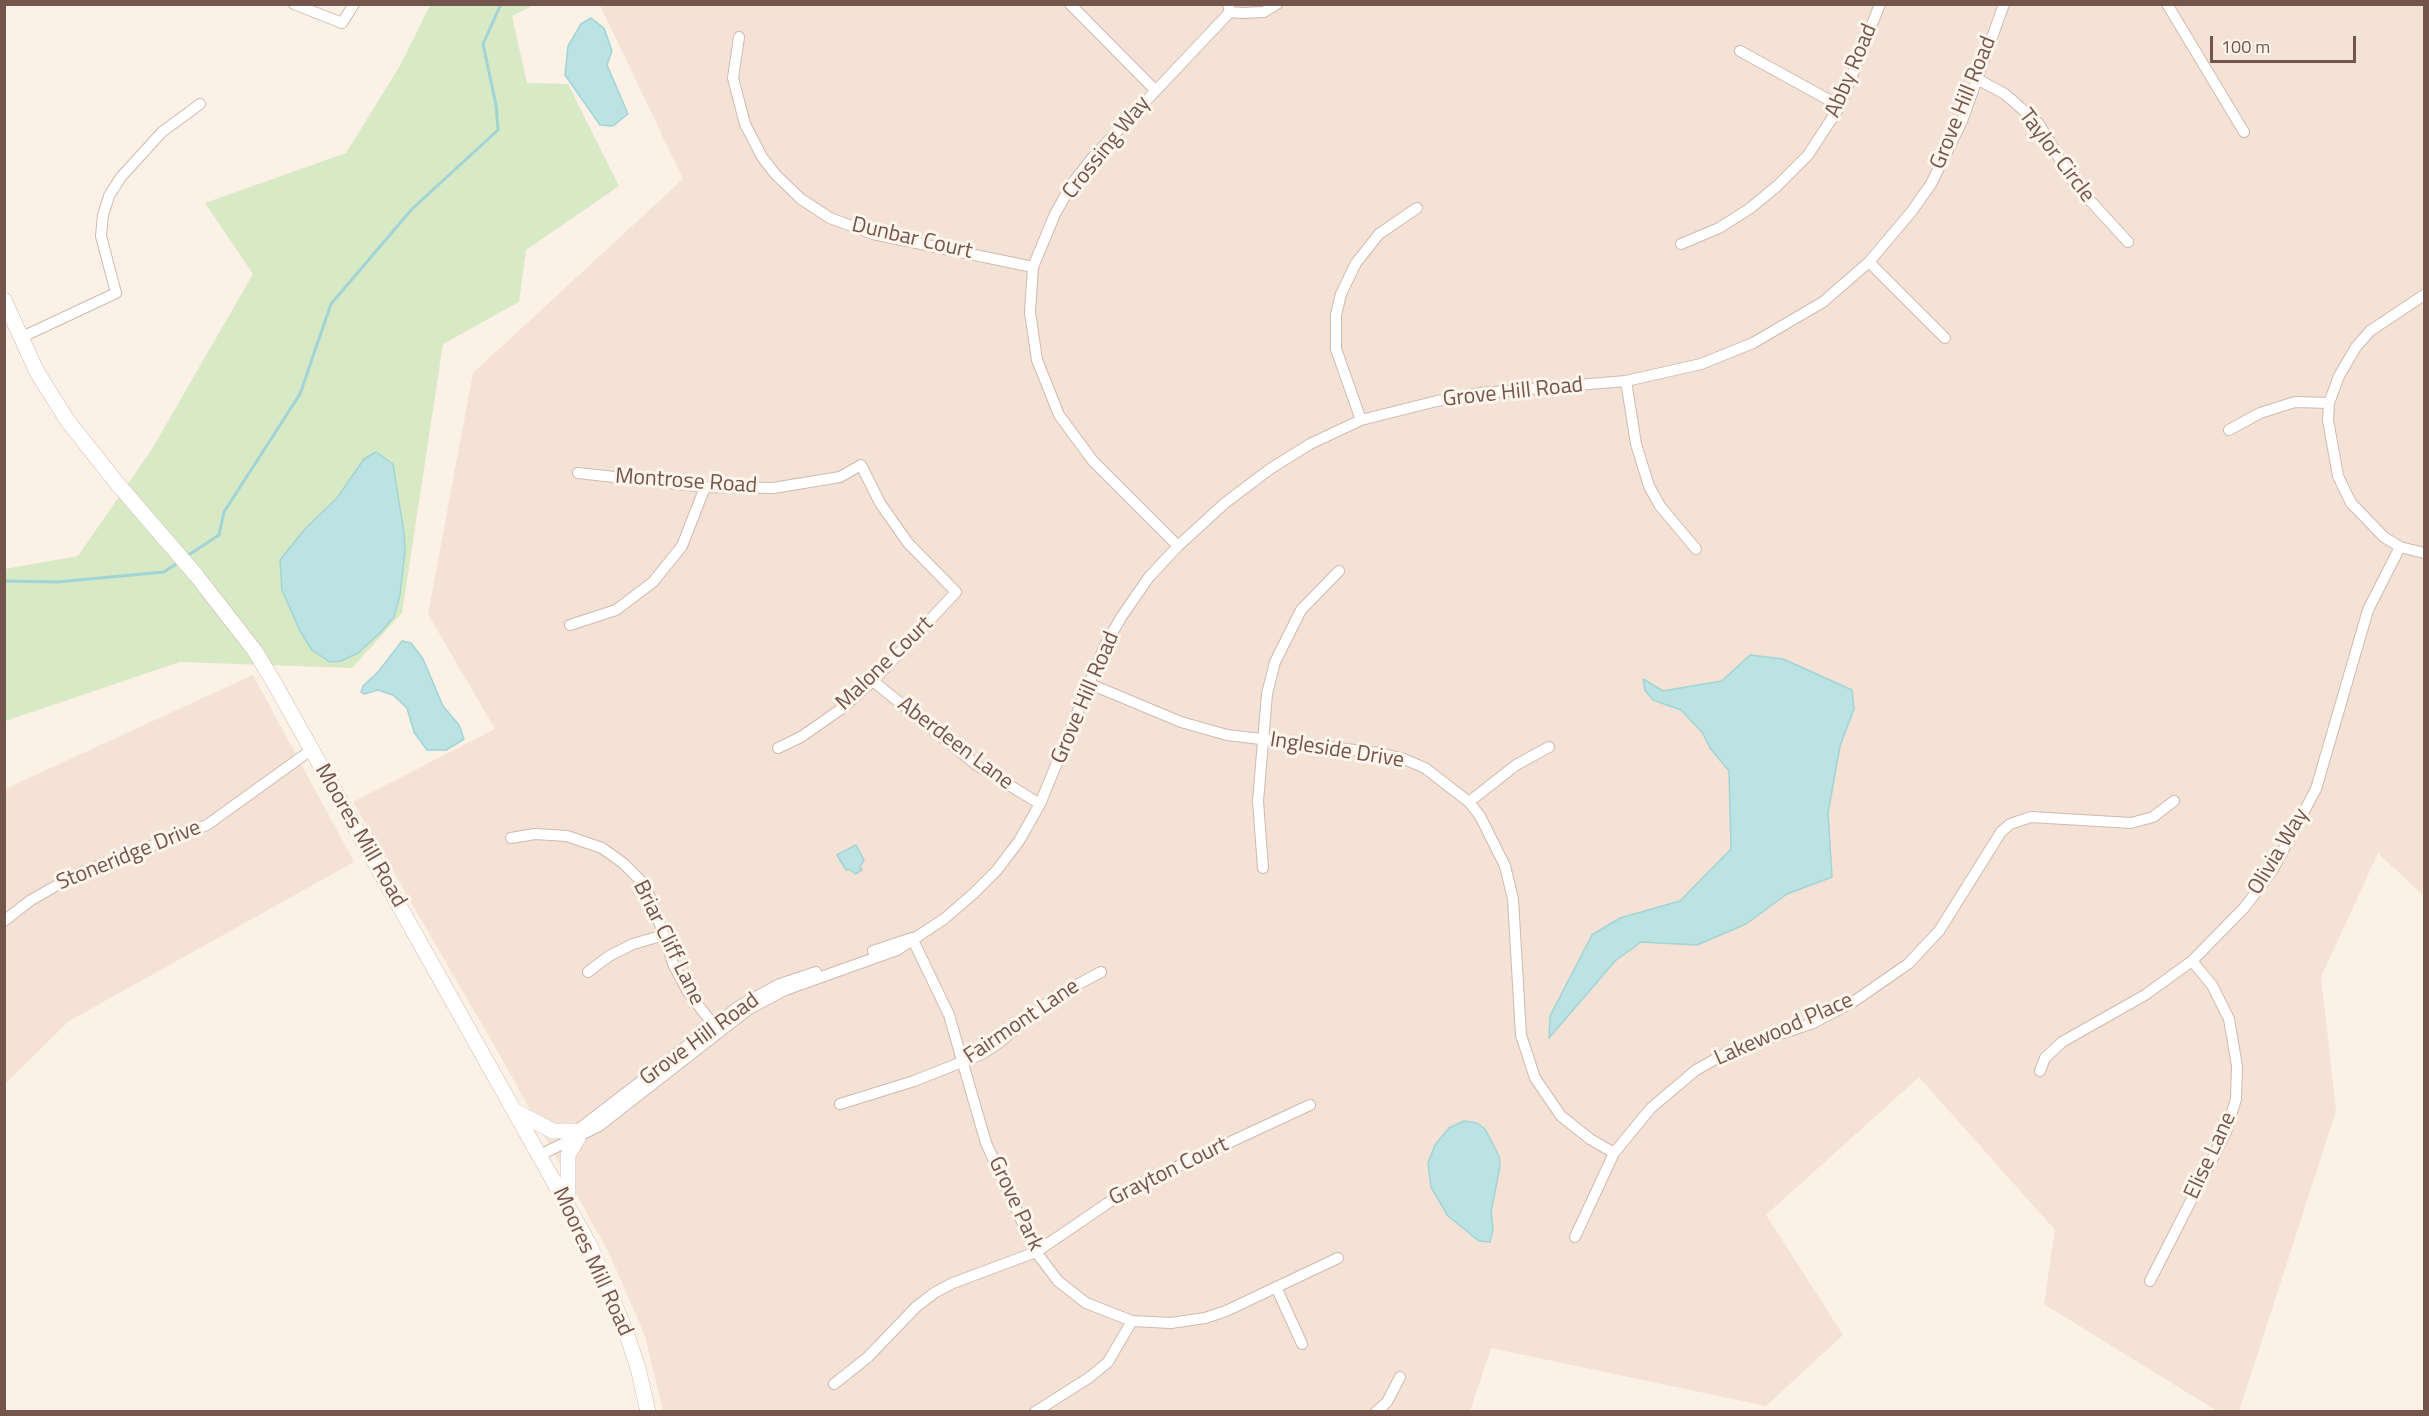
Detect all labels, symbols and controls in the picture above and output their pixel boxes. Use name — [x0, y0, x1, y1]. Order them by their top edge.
street label: Abby Road — [1820, 20, 1884, 122]
scale bar — [2213, 24, 2358, 62]
street label: Grove Hill Road — [1925, 33, 2003, 173]
text: 100 m — [2221, 33, 2270, 60]
street label: Crossing Way — [1057, 91, 1157, 205]
street label: Taylor Circle — [2012, 104, 2100, 208]
street label: Dunbar Court — [849, 212, 975, 266]
street label: Grove Hill Road — [1442, 373, 1584, 413]
street label: Montrose Road — [614, 464, 758, 500]
street label: Malone Court — [831, 611, 939, 717]
street label: Grove Hill Road — [1046, 628, 1126, 768]
street label: Aberdeen Lane — [892, 692, 1018, 796]
street label: Ingleside Drive — [1268, 727, 1406, 775]
street label: Moores Mill Road — [308, 760, 412, 912]
street label: Olivia Way — [2243, 804, 2315, 900]
street label: Stoneridge Drive — [53, 815, 205, 897]
street label: Briar Cliff Lane — [626, 876, 710, 1010]
street label: Fairmont Lane — [959, 974, 1085, 1070]
street label: Grove Hill Road — [635, 988, 765, 1092]
street label: Lakewood Place — [1711, 988, 1857, 1072]
street label: Elise Lane — [2179, 1108, 2243, 1204]
street label: Grayton Court — [1105, 1132, 1233, 1212]
street label: Grove Park — [982, 1153, 1048, 1255]
street label: Moores Mill Road — [546, 1183, 638, 1341]

